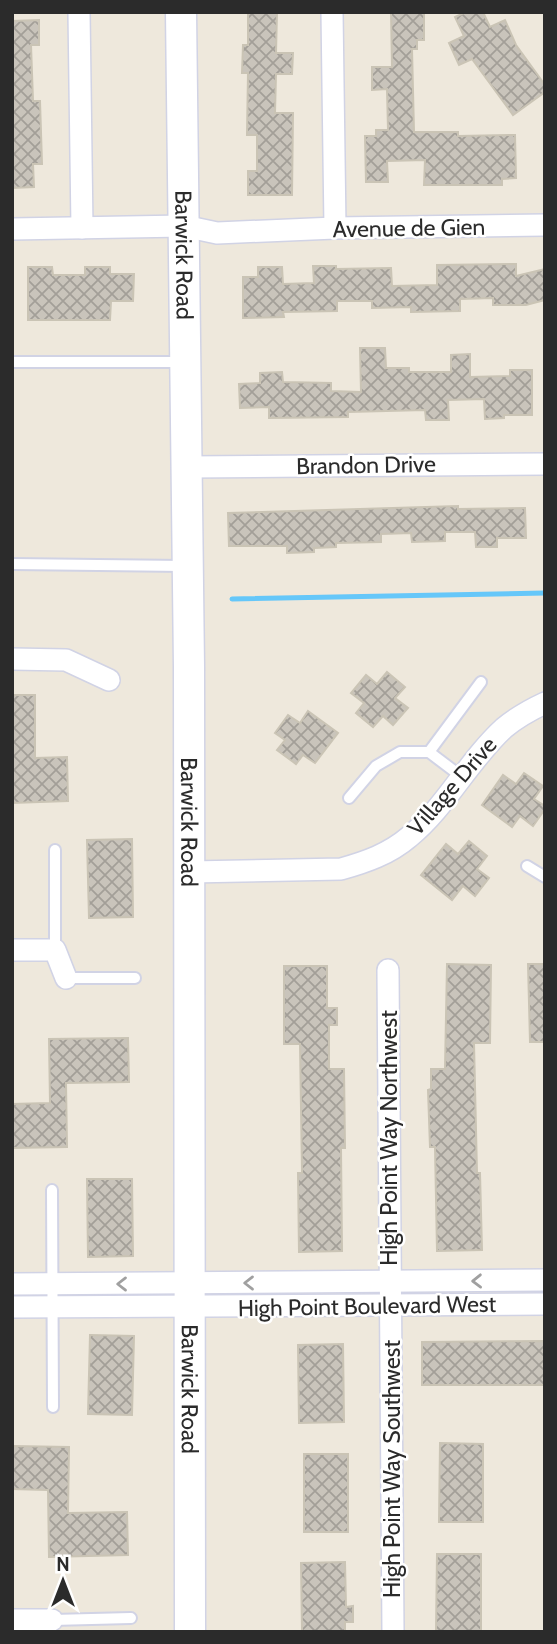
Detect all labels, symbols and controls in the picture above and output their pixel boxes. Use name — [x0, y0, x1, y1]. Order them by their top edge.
street label: Barwick Road — [169, 190, 199, 320]
street label: Avenue de Gien — [332, 213, 486, 243]
street label: Brandon Drive — [296, 450, 436, 480]
street label: Village Drive — [401, 731, 503, 841]
street label: Barwick Road — [175, 757, 203, 887]
street label: High Point Way Northwest — [375, 1010, 403, 1266]
one-way arrow — [471, 1273, 481, 1289]
one-way arrow — [243, 1275, 254, 1291]
one-way arrow — [116, 1276, 126, 1292]
street label: High Point Boulevard West — [238, 1290, 497, 1322]
street label: Barwick Road — [176, 1324, 204, 1454]
street label: High Point Way Southwest — [378, 1340, 406, 1598]
north arrow — [28, 1546, 98, 1616]
text: N — [56, 1553, 70, 1576]

